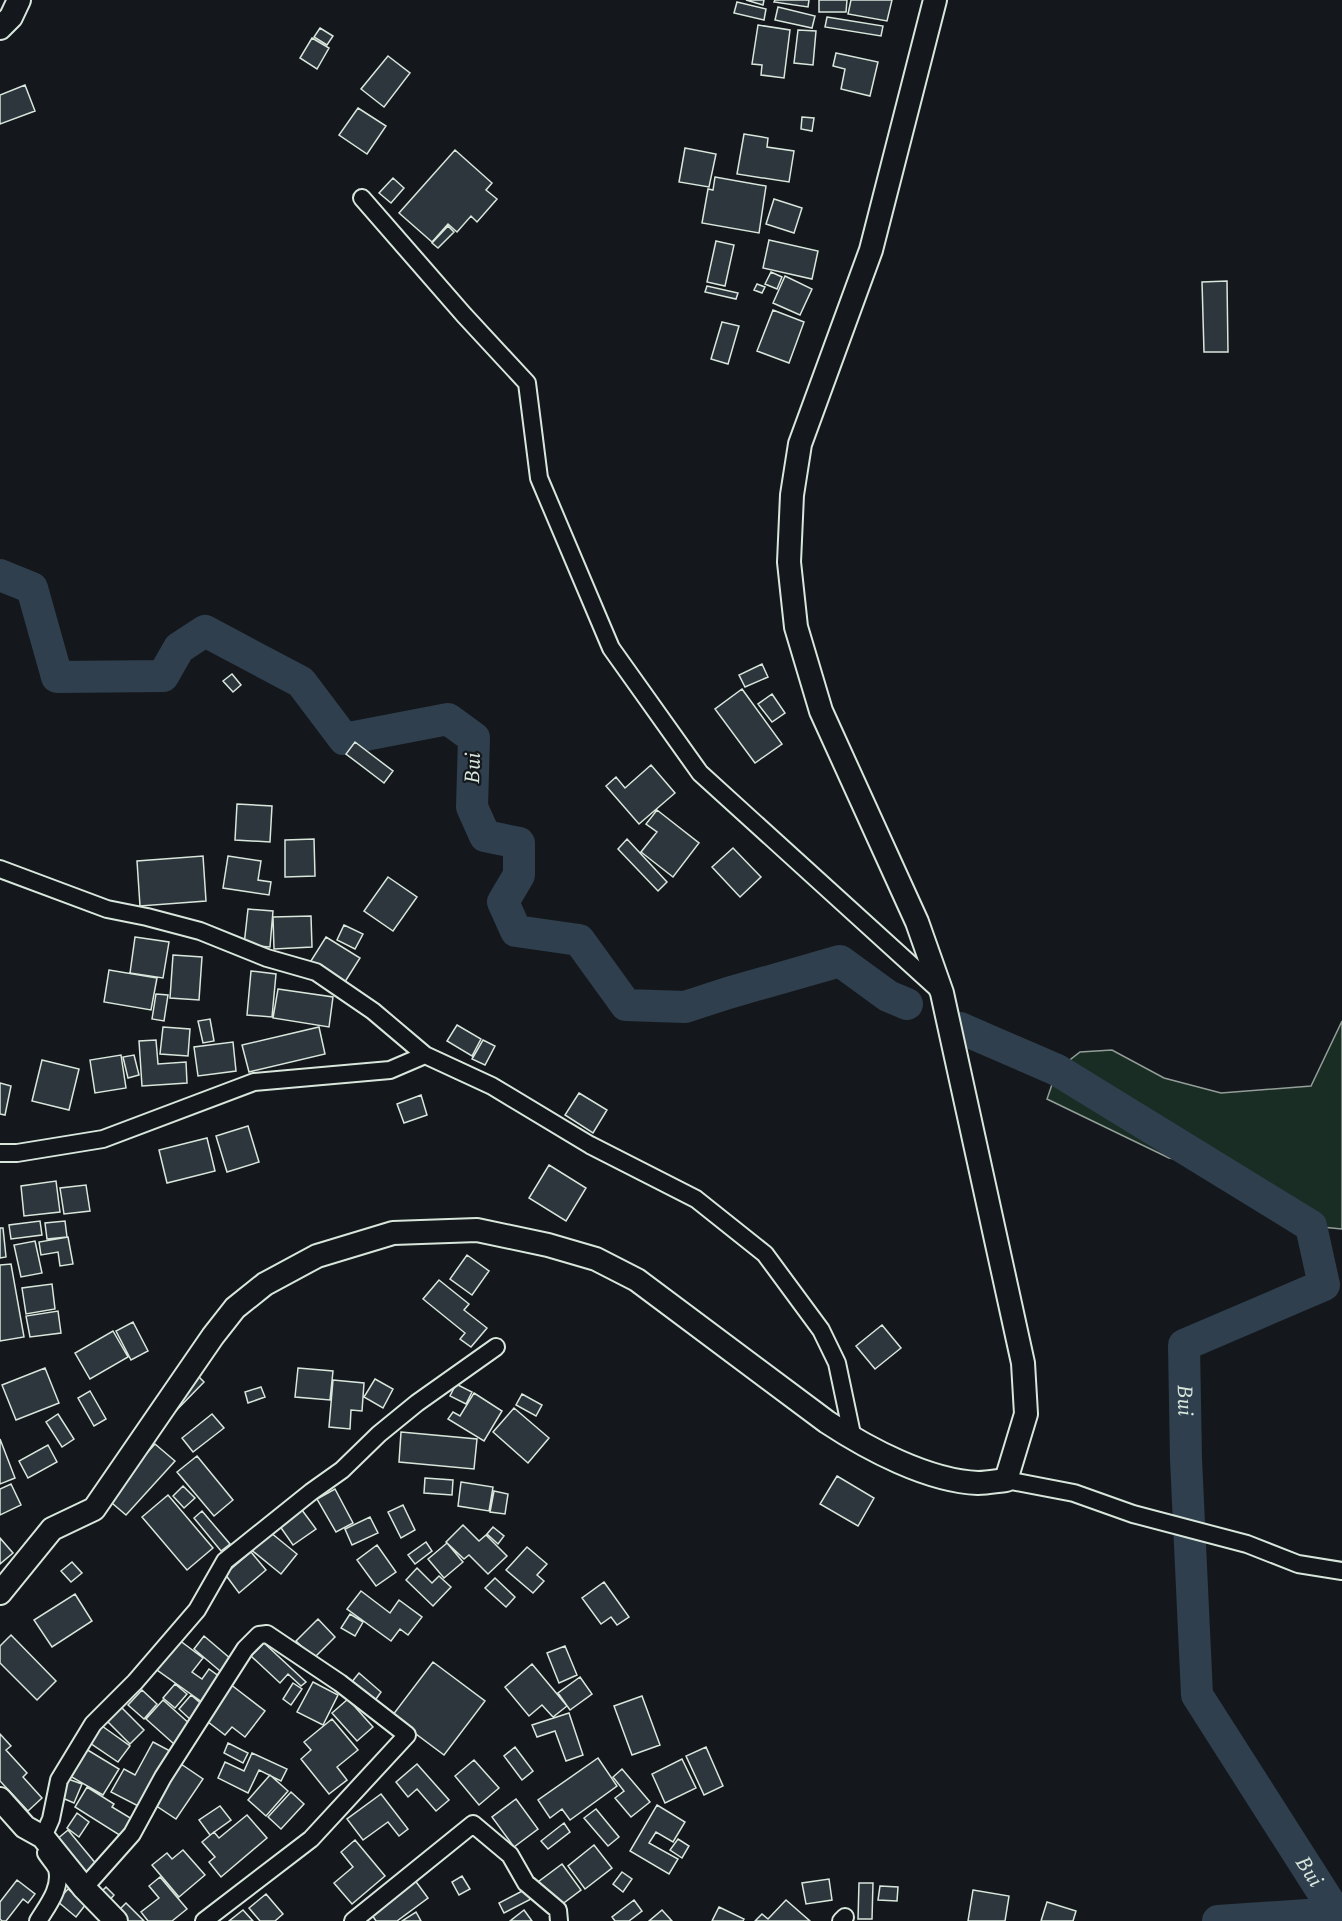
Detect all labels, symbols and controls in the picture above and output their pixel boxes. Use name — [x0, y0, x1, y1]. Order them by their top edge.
water label: Bui — [456, 752, 490, 784]
water label: Bui — [1168, 1384, 1202, 1417]
water label: Bui — [1287, 1849, 1332, 1894]

